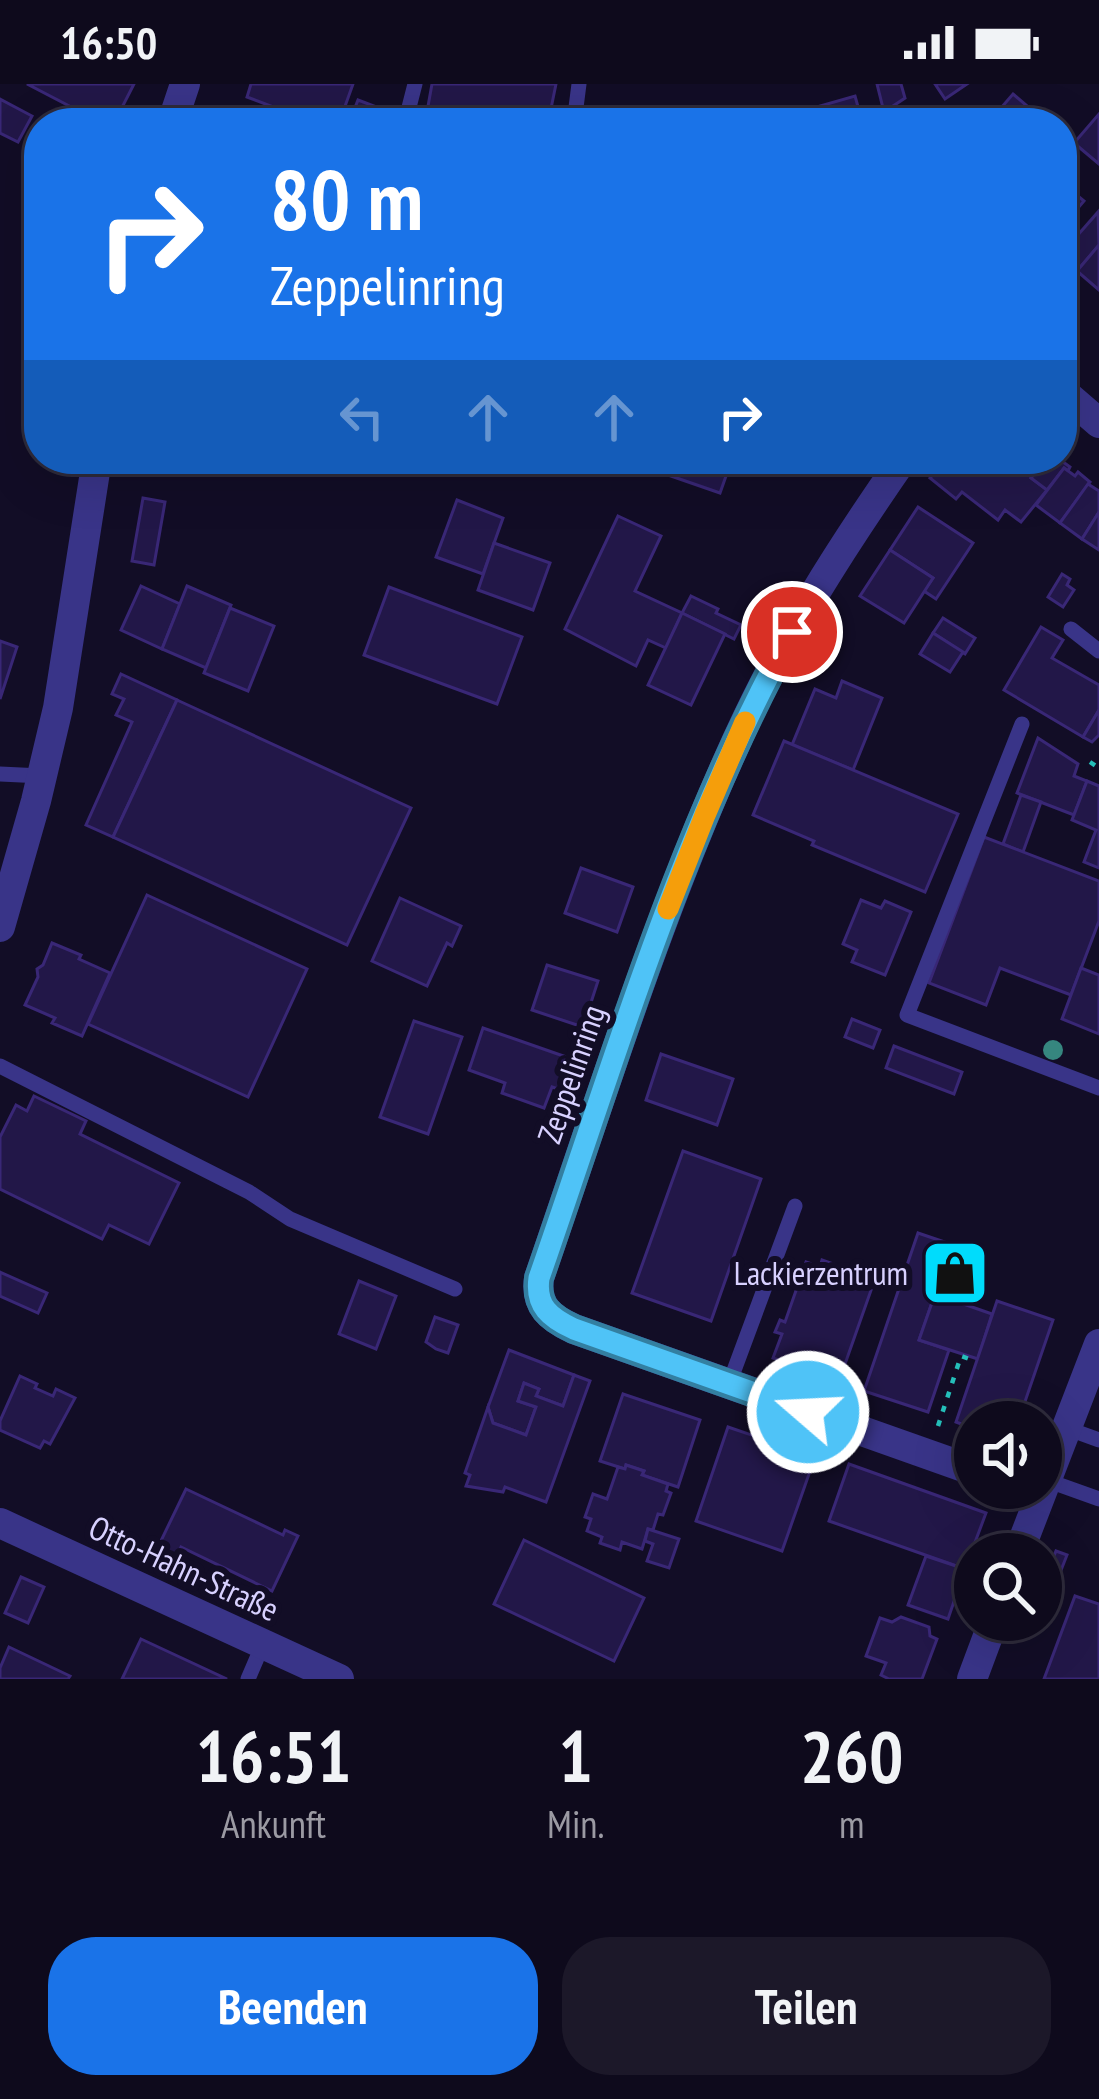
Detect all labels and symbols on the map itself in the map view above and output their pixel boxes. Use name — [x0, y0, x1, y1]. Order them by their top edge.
pin — [741, 581, 843, 683]
street label: Zeppelinring — [527, 999, 614, 1149]
shop icon: Lackierzentrum — [920, 1238, 990, 1308]
place label: Lackierzentrum — [734, 1251, 908, 1294]
position arrow — [745, 1349, 871, 1475]
street label: Otto-Hahn-Straße — [82, 1505, 286, 1630]

